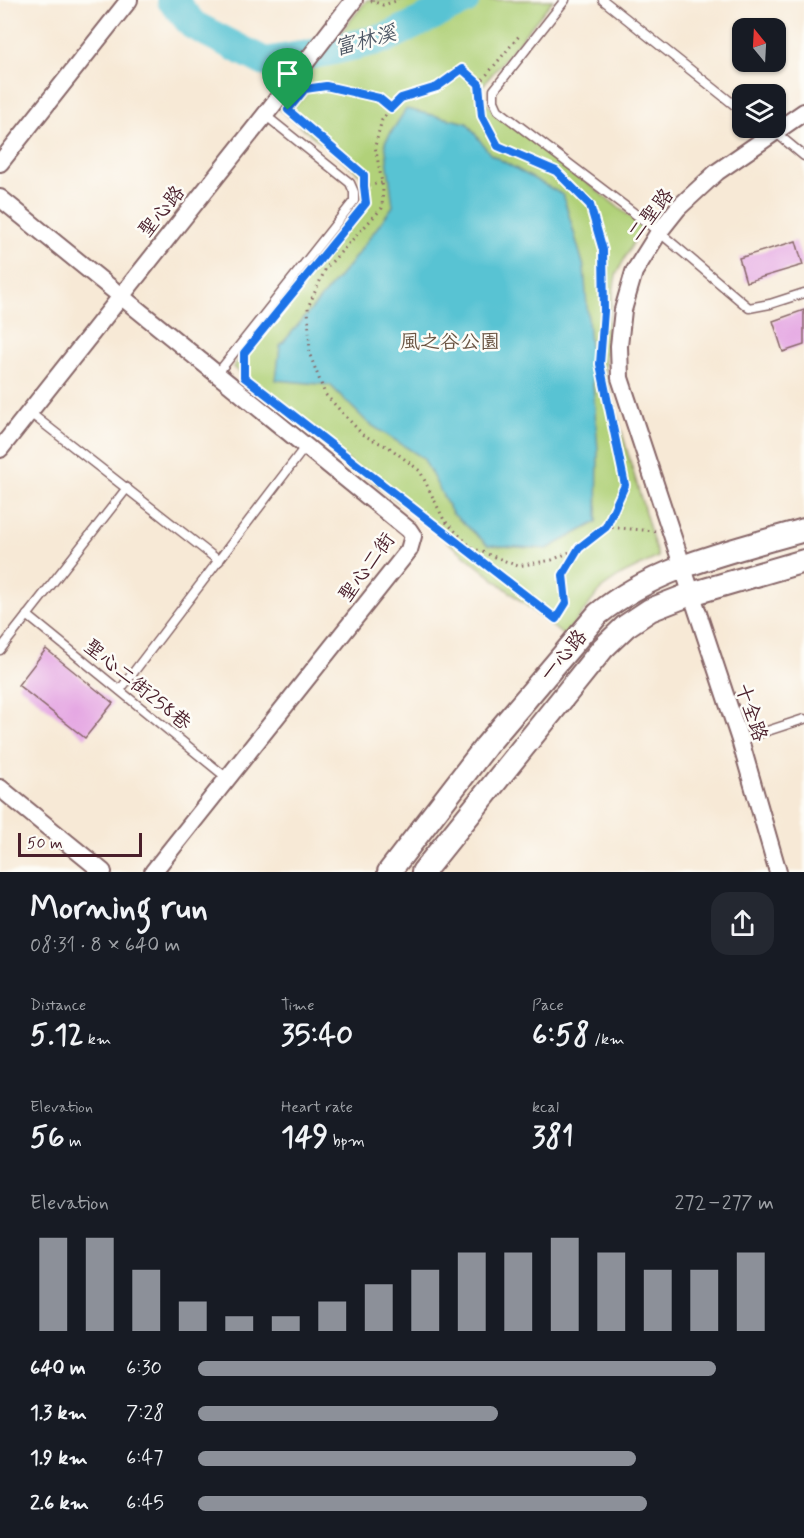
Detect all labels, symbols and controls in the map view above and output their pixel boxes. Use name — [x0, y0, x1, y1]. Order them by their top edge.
north arrow — [732, 18, 786, 72]
map controls — [732, 18, 786, 138]
water label: 富林溪 — [331, 19, 400, 63]
pin — [262, 48, 313, 110]
icon: arrive — [271, 57, 304, 90]
button: layers — [732, 84, 786, 138]
street label: 聖心路 — [133, 179, 192, 244]
street label: 二聖路 — [622, 182, 681, 247]
park label: 風之谷公園 — [400, 329, 500, 356]
street label: 聖心二街 — [333, 528, 402, 608]
street label: 一心路 — [535, 624, 594, 688]
street label: 聖心二街258巷 — [78, 633, 197, 738]
street label: 十全路 — [728, 680, 773, 746]
scale bar — [18, 830, 142, 857]
text: 50 m — [27, 833, 63, 854]
text: Morning run — [30, 887, 208, 931]
button: share — [711, 892, 774, 955]
text: 08:31 · 8 × 640 m — [30, 932, 181, 959]
text: Distance — [30, 995, 86, 1016]
text: Time — [281, 995, 315, 1016]
text: Pace — [532, 995, 564, 1016]
text: 5.12 — [30, 1016, 84, 1055]
text: 35:40 — [281, 1016, 353, 1055]
text: 6:58 — [532, 1016, 590, 1055]
text: km — [84, 1029, 111, 1050]
text: /km — [590, 1029, 624, 1050]
text: Elevation — [30, 1097, 93, 1118]
text: Heart rate — [281, 1097, 353, 1118]
text: kcal — [532, 1097, 559, 1118]
text: 56 — [30, 1118, 65, 1157]
text: 149 — [281, 1118, 328, 1157]
text: 381 — [532, 1118, 574, 1157]
text: m — [65, 1131, 82, 1152]
text: bpm — [328, 1131, 365, 1152]
text: Elevation — [30, 1190, 109, 1217]
text: 272–277 m — [674, 1190, 774, 1217]
text: 640 m — [30, 1355, 86, 1382]
text: 6:30 — [126, 1355, 162, 1382]
text: 1.3 km — [30, 1400, 87, 1427]
text: 7:28 — [126, 1400, 164, 1427]
text: 1.9 km — [30, 1445, 88, 1472]
text: 6:47 — [126, 1445, 163, 1472]
text: 2.6 km — [30, 1490, 89, 1517]
text: 6:45 — [126, 1490, 164, 1517]

